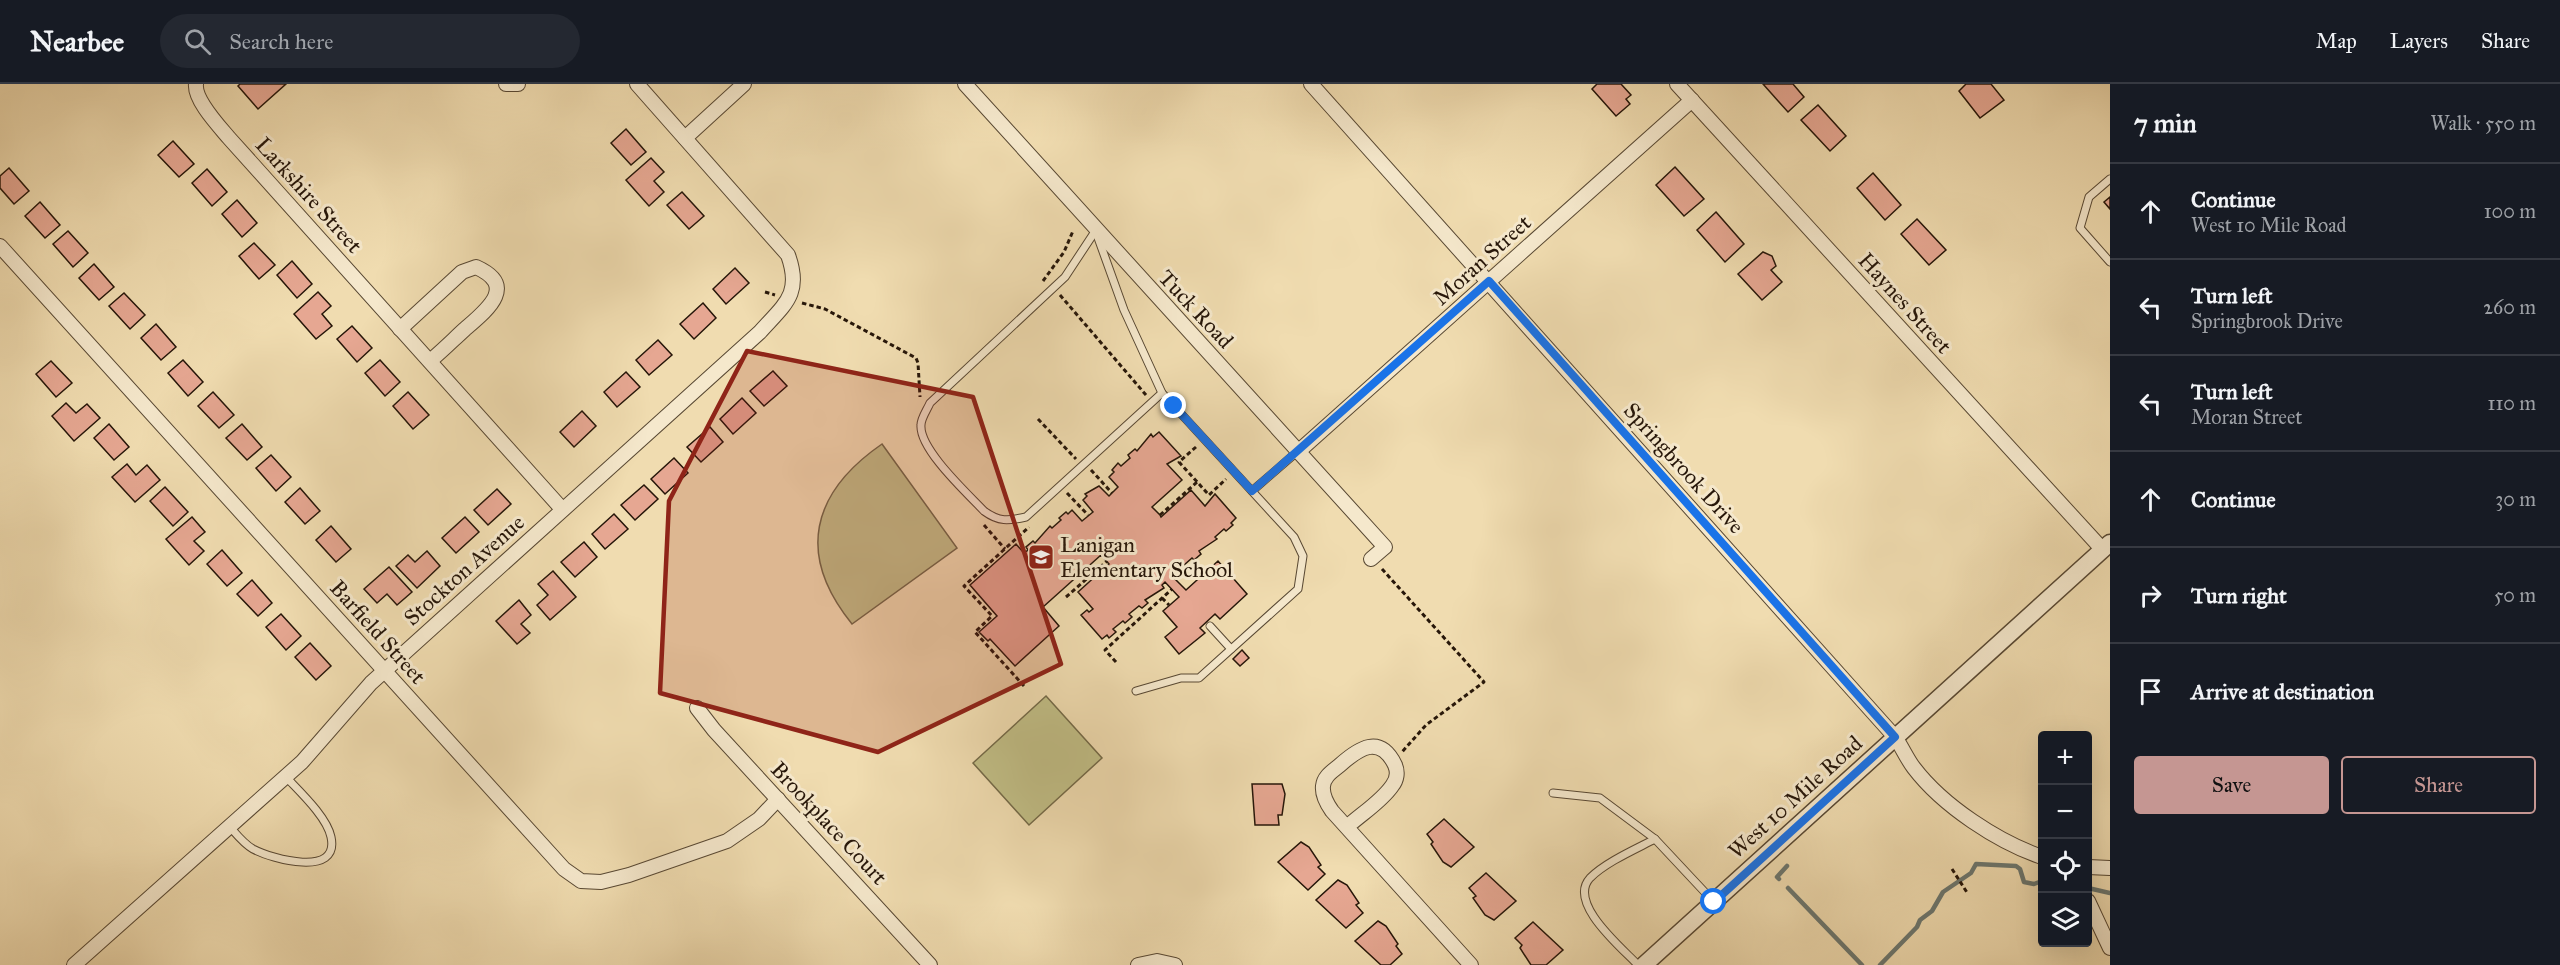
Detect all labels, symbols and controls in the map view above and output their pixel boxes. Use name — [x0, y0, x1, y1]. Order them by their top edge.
search box — [160, 14, 580, 68]
text: Nearbee — [30, 24, 124, 59]
icon: search — [181, 25, 214, 58]
text: Search here — [229, 28, 333, 55]
text: Map — [2316, 28, 2357, 54]
text: Layers — [2390, 28, 2448, 54]
text: Share — [2481, 28, 2530, 54]
text: 7 min — [2134, 107, 2197, 139]
text: Walk · 550 m — [2431, 111, 2536, 135]
street label: Larkshire Street — [250, 131, 368, 259]
text: Continue — [2191, 186, 2276, 213]
icon: ahead — [2134, 195, 2167, 228]
text: 100 m — [2484, 199, 2536, 223]
street label: Moran Street — [1427, 209, 1537, 311]
text: West 10 Mile Road — [2191, 213, 2347, 237]
street label: Haynes Street — [1853, 247, 1958, 359]
street label: Tuck Road — [1153, 264, 1239, 354]
text: Turn left — [2191, 282, 2273, 309]
icon: left — [2134, 291, 2167, 324]
text: 260 m — [2483, 295, 2536, 319]
text: Springbrook Drive — [2191, 309, 2343, 333]
text: Turn left — [2191, 378, 2273, 405]
icon: left — [2134, 387, 2167, 420]
text: 110 m — [2488, 391, 2536, 415]
route end — [1160, 392, 1186, 418]
street label: Springbrook Drive — [1618, 397, 1750, 539]
text: Moran Street — [2191, 405, 2302, 429]
icon: ahead — [2134, 483, 2167, 516]
text: Continue — [2191, 486, 2276, 513]
text: 30 m — [2495, 487, 2536, 511]
street label: Stockton Avenue — [398, 509, 530, 631]
place label: Lanigan Elementary School — [1060, 531, 1233, 583]
school or university icon: Lanigan Elementary School — [1026, 542, 1056, 572]
street label: Barfield Street — [324, 575, 432, 690]
icon: right — [2134, 579, 2167, 612]
text: Turn right — [2191, 582, 2287, 609]
text: 50 m — [2494, 583, 2536, 607]
icon: arrive — [2134, 675, 2167, 708]
text: Arrive at destination — [2191, 678, 2374, 705]
street label: West 10 Mile Road — [1722, 730, 1868, 864]
map controls — [2038, 731, 2092, 947]
button: + — [2038, 731, 2092, 785]
street label: Brookplace Court — [765, 756, 893, 890]
button: Save — [2134, 756, 2329, 814]
button: Share — [2341, 756, 2536, 814]
button: − — [2038, 785, 2092, 839]
button: locate — [2038, 839, 2092, 893]
route start — [1700, 888, 1726, 914]
button: layers — [2038, 893, 2092, 947]

